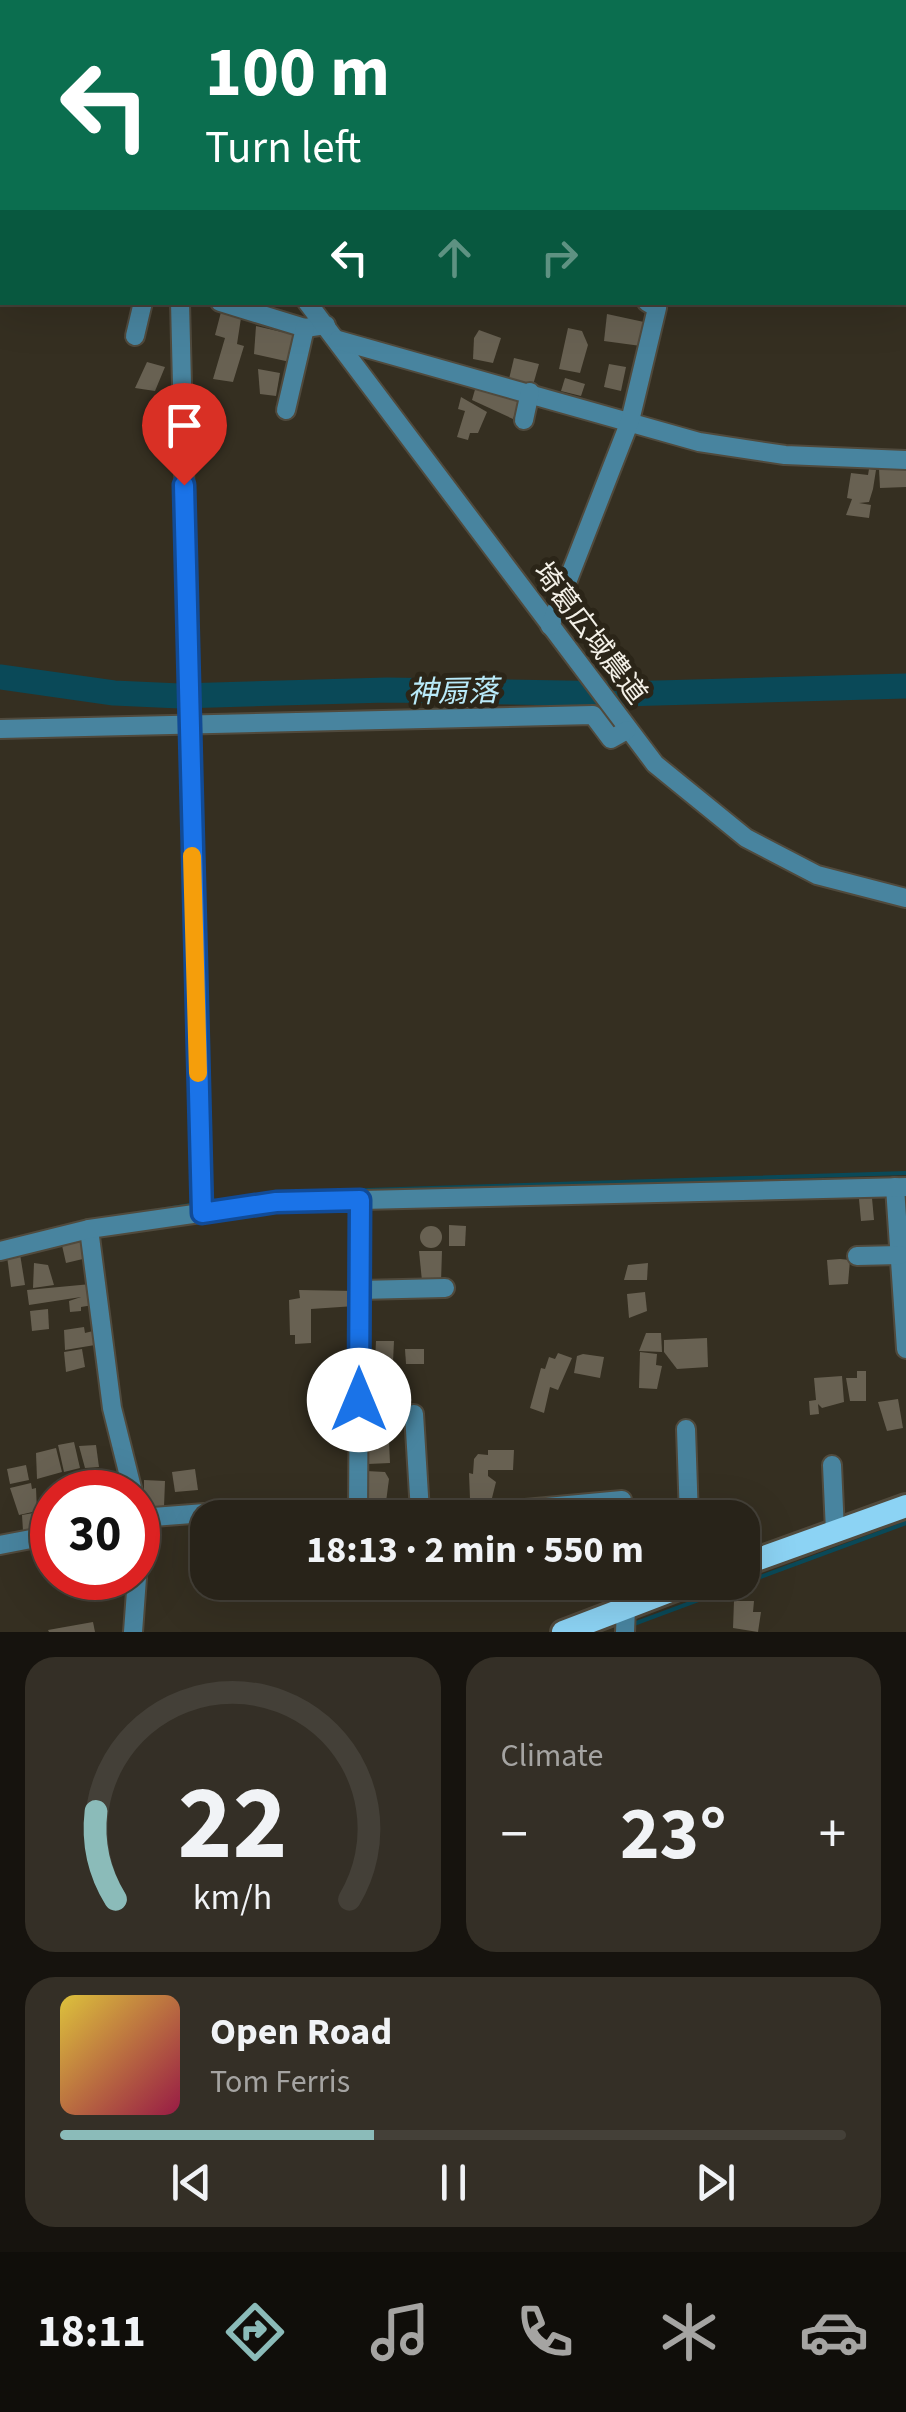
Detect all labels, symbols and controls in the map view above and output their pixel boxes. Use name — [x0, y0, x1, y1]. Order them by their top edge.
text: 100 m — [205, 23, 390, 123]
icon: left — [40, 40, 170, 170]
text: Turn left — [205, 116, 361, 180]
icon: left — [322, 230, 377, 285]
icon: ahead — [427, 230, 482, 285]
icon: right — [532, 230, 587, 285]
pin — [142, 383, 227, 486]
icon: arrive — [157, 398, 212, 453]
street label: 埼葛広域農道 — [523, 554, 657, 712]
water label: 神扇落 — [408, 670, 502, 714]
position arrow — [307, 1348, 411, 1452]
speed limit sign: 30 — [30, 1470, 160, 1600]
text: 18:13 · 2 min · 550 m — [306, 1523, 644, 1577]
text: Climate — [501, 1733, 603, 1779]
text: 22 — [178, 1751, 288, 1899]
text: 23° — [620, 1781, 727, 1888]
text: − — [501, 1796, 528, 1874]
text: + — [819, 1796, 846, 1874]
text: km/h — [193, 1872, 272, 1923]
text: Open Road — [210, 2005, 392, 2059]
text: Tom Ferris — [210, 2059, 350, 2105]
icon: previous — [164, 2155, 219, 2210]
icon: pause — [426, 2155, 481, 2210]
icon: next — [688, 2155, 743, 2210]
icon: directions — [220, 2297, 290, 2367]
icon: music — [365, 2297, 435, 2367]
icon: phone — [510, 2297, 580, 2367]
icon: climate — [654, 2297, 724, 2367]
icon: car — [799, 2297, 869, 2367]
text: 18:11 — [37, 2300, 146, 2364]

